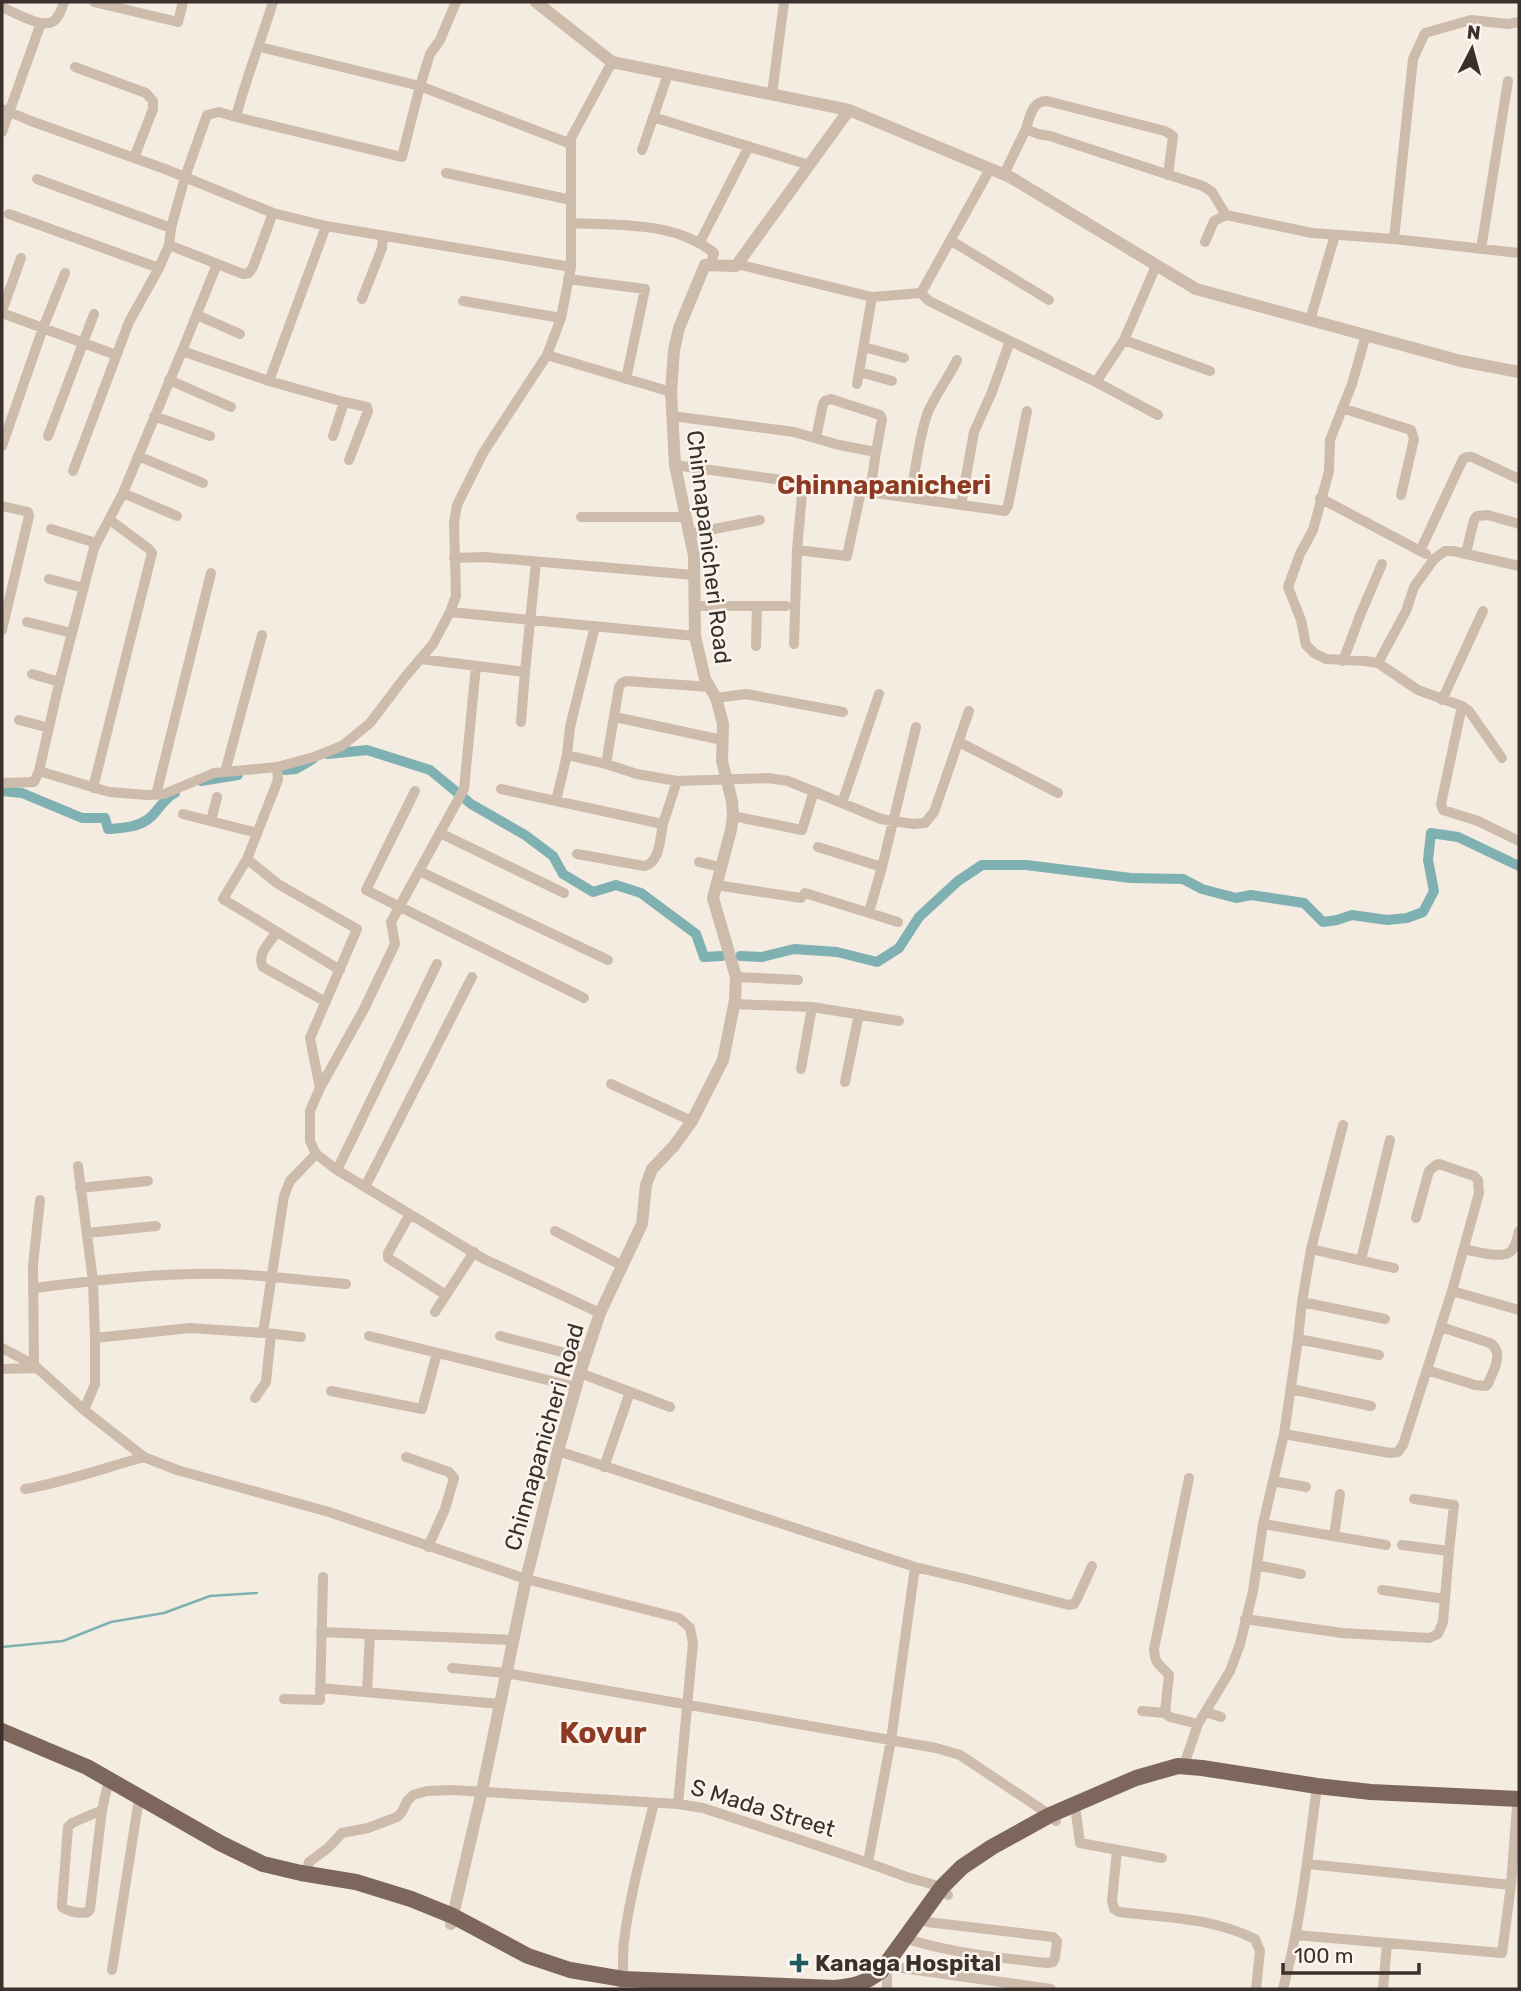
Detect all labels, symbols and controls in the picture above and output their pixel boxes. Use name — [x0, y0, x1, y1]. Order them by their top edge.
north arrow — [1437, 14, 1507, 84]
text: N — [1466, 20, 1482, 45]
street label: Chinnapanicheri Road — [681, 428, 737, 666]
district label: Chinnapanicheri — [777, 470, 991, 501]
street label: Chinnapanicheri Road — [498, 1320, 590, 1554]
district label: Kovur — [559, 1715, 647, 1751]
street label: S Mada Street — [687, 1773, 839, 1843]
scale bar — [1283, 1932, 1420, 1976]
text: 100 m — [1294, 1943, 1353, 1968]
place label: Kanaga Hospital — [815, 1949, 1001, 1977]
marker: Kanaga Hospital — [789, 1953, 809, 1973]

